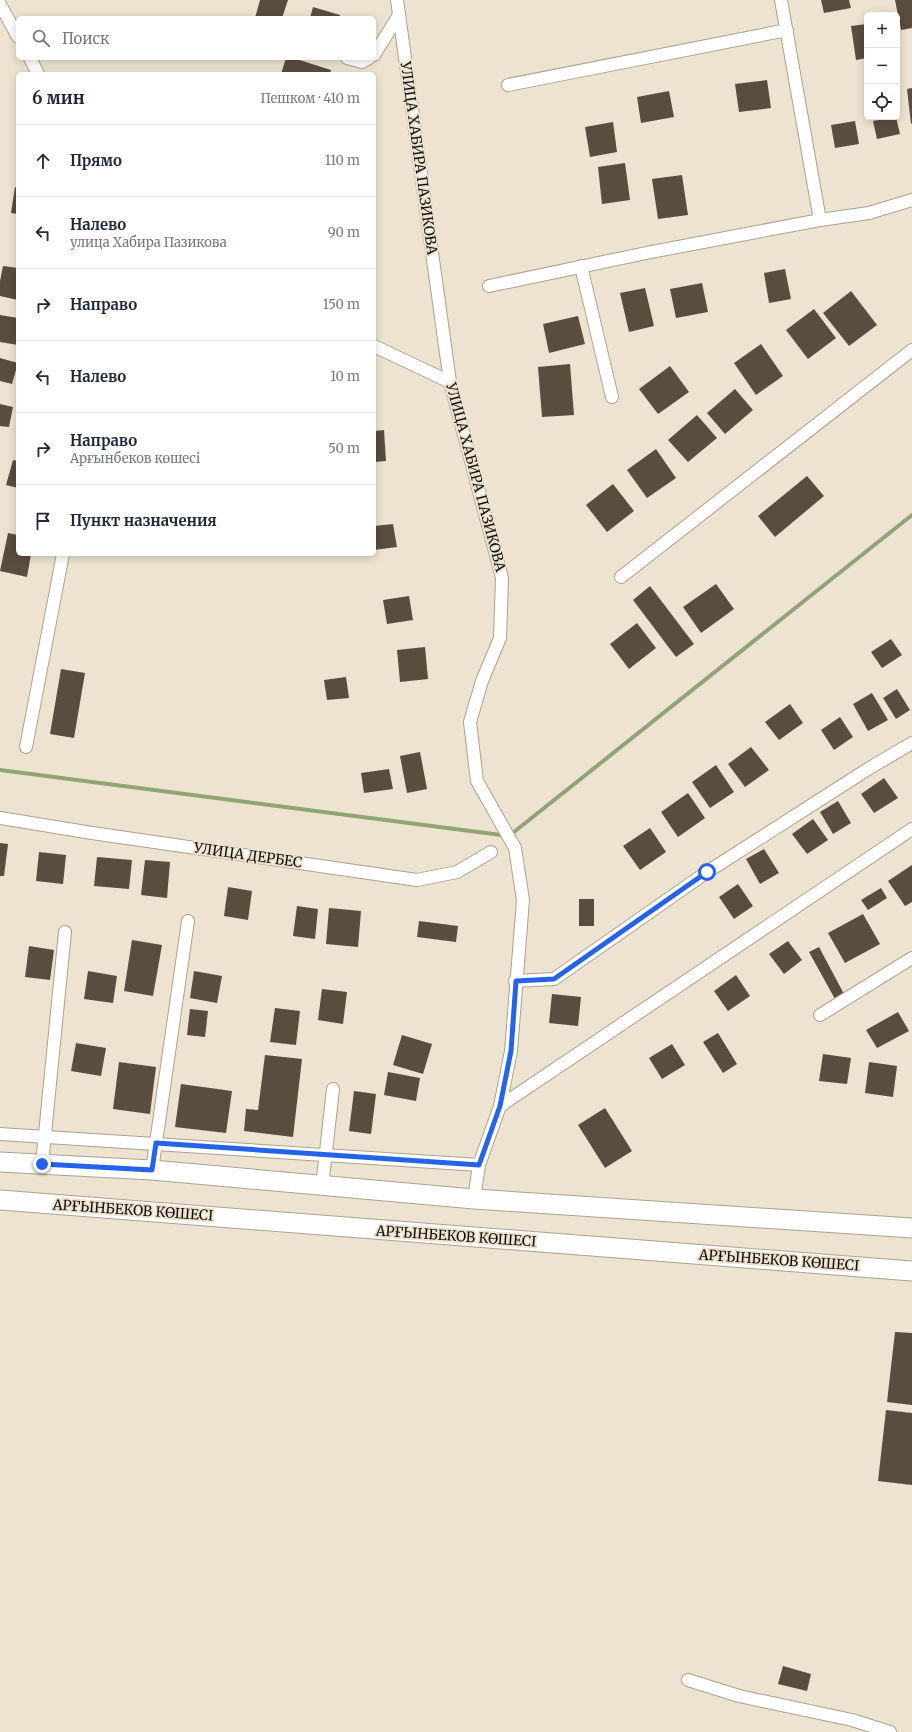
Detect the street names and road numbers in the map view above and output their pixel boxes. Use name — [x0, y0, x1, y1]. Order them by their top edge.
street label: УЛИЦА ХАБИРА ПАЗИКОВА — [396, 59, 441, 256]
street label: УЛИЦА ХАБИРА ПАЗИКОВА — [442, 380, 510, 574]
street label: УЛИЦА ДЕРБЕС — [192, 838, 303, 872]
street label: АРҒЫНБЕКОВ КӨШЕСІ — [51, 1195, 214, 1225]
street label: АРҒЫНБЕКОВ КӨШЕСІ — [374, 1221, 537, 1251]
street label: АРҒЫНБЕКОВ КӨШЕСІ — [697, 1245, 860, 1275]

